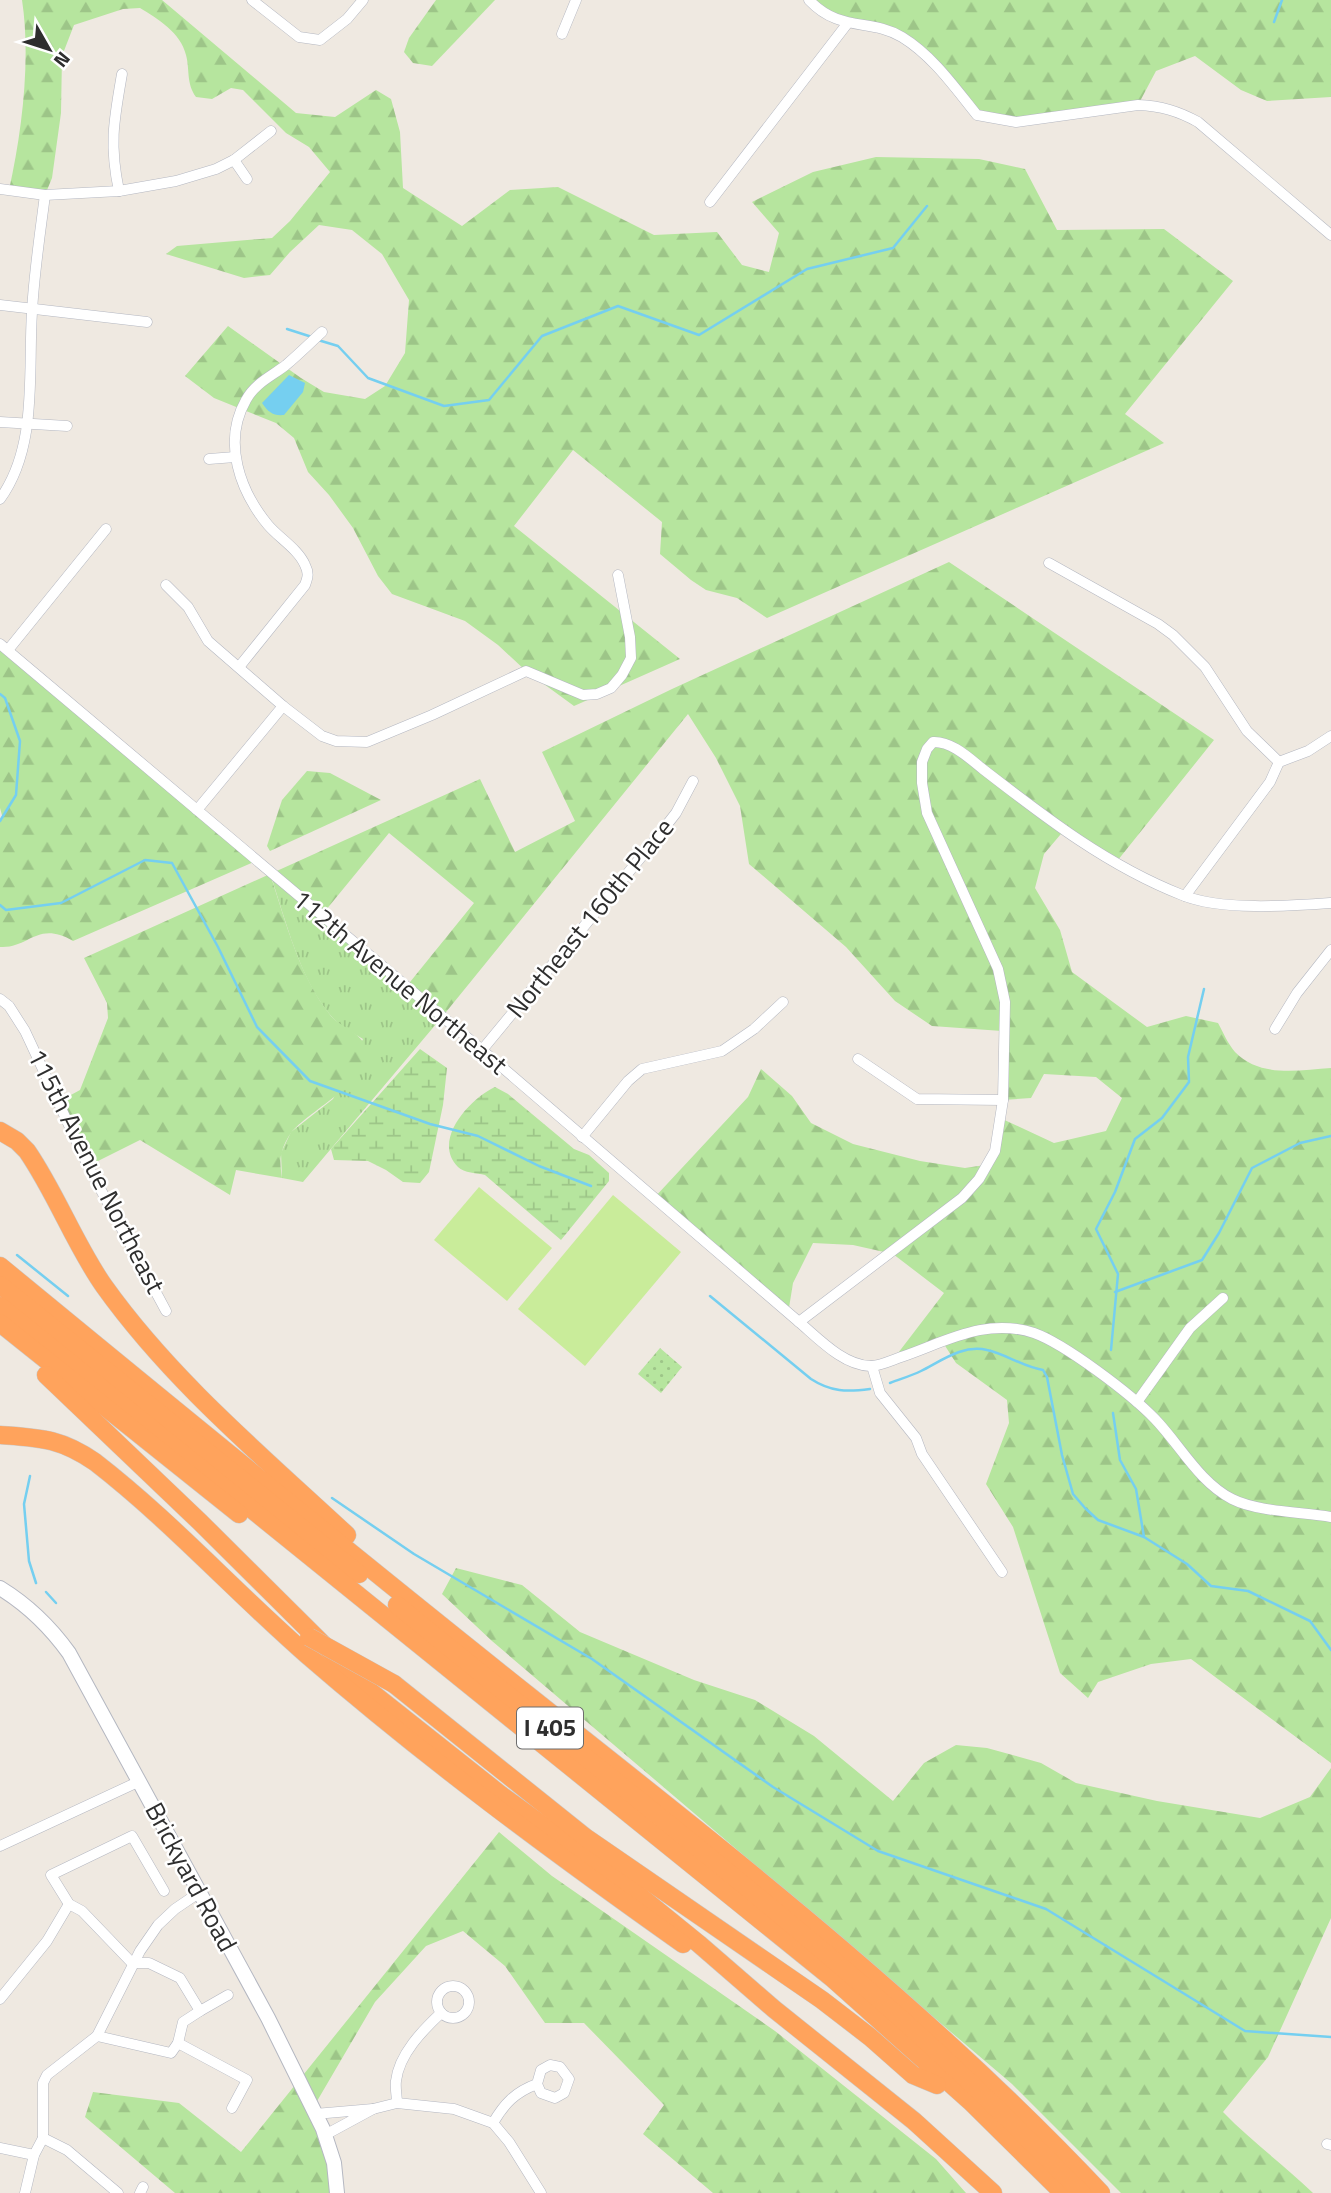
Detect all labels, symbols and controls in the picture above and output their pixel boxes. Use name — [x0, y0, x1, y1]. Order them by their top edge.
north arrow — [14, 14, 84, 84]
text: N — [47, 46, 78, 74]
street label: Northeast 160th Place — [497, 809, 683, 1026]
street label: 112th Avenue Northeast — [284, 880, 516, 1083]
street label: 115th Avenue Northeast — [18, 1042, 175, 1300]
road number: I 405 — [517, 1708, 583, 1748]
street label: Brickyard Road — [136, 1795, 247, 1958]

